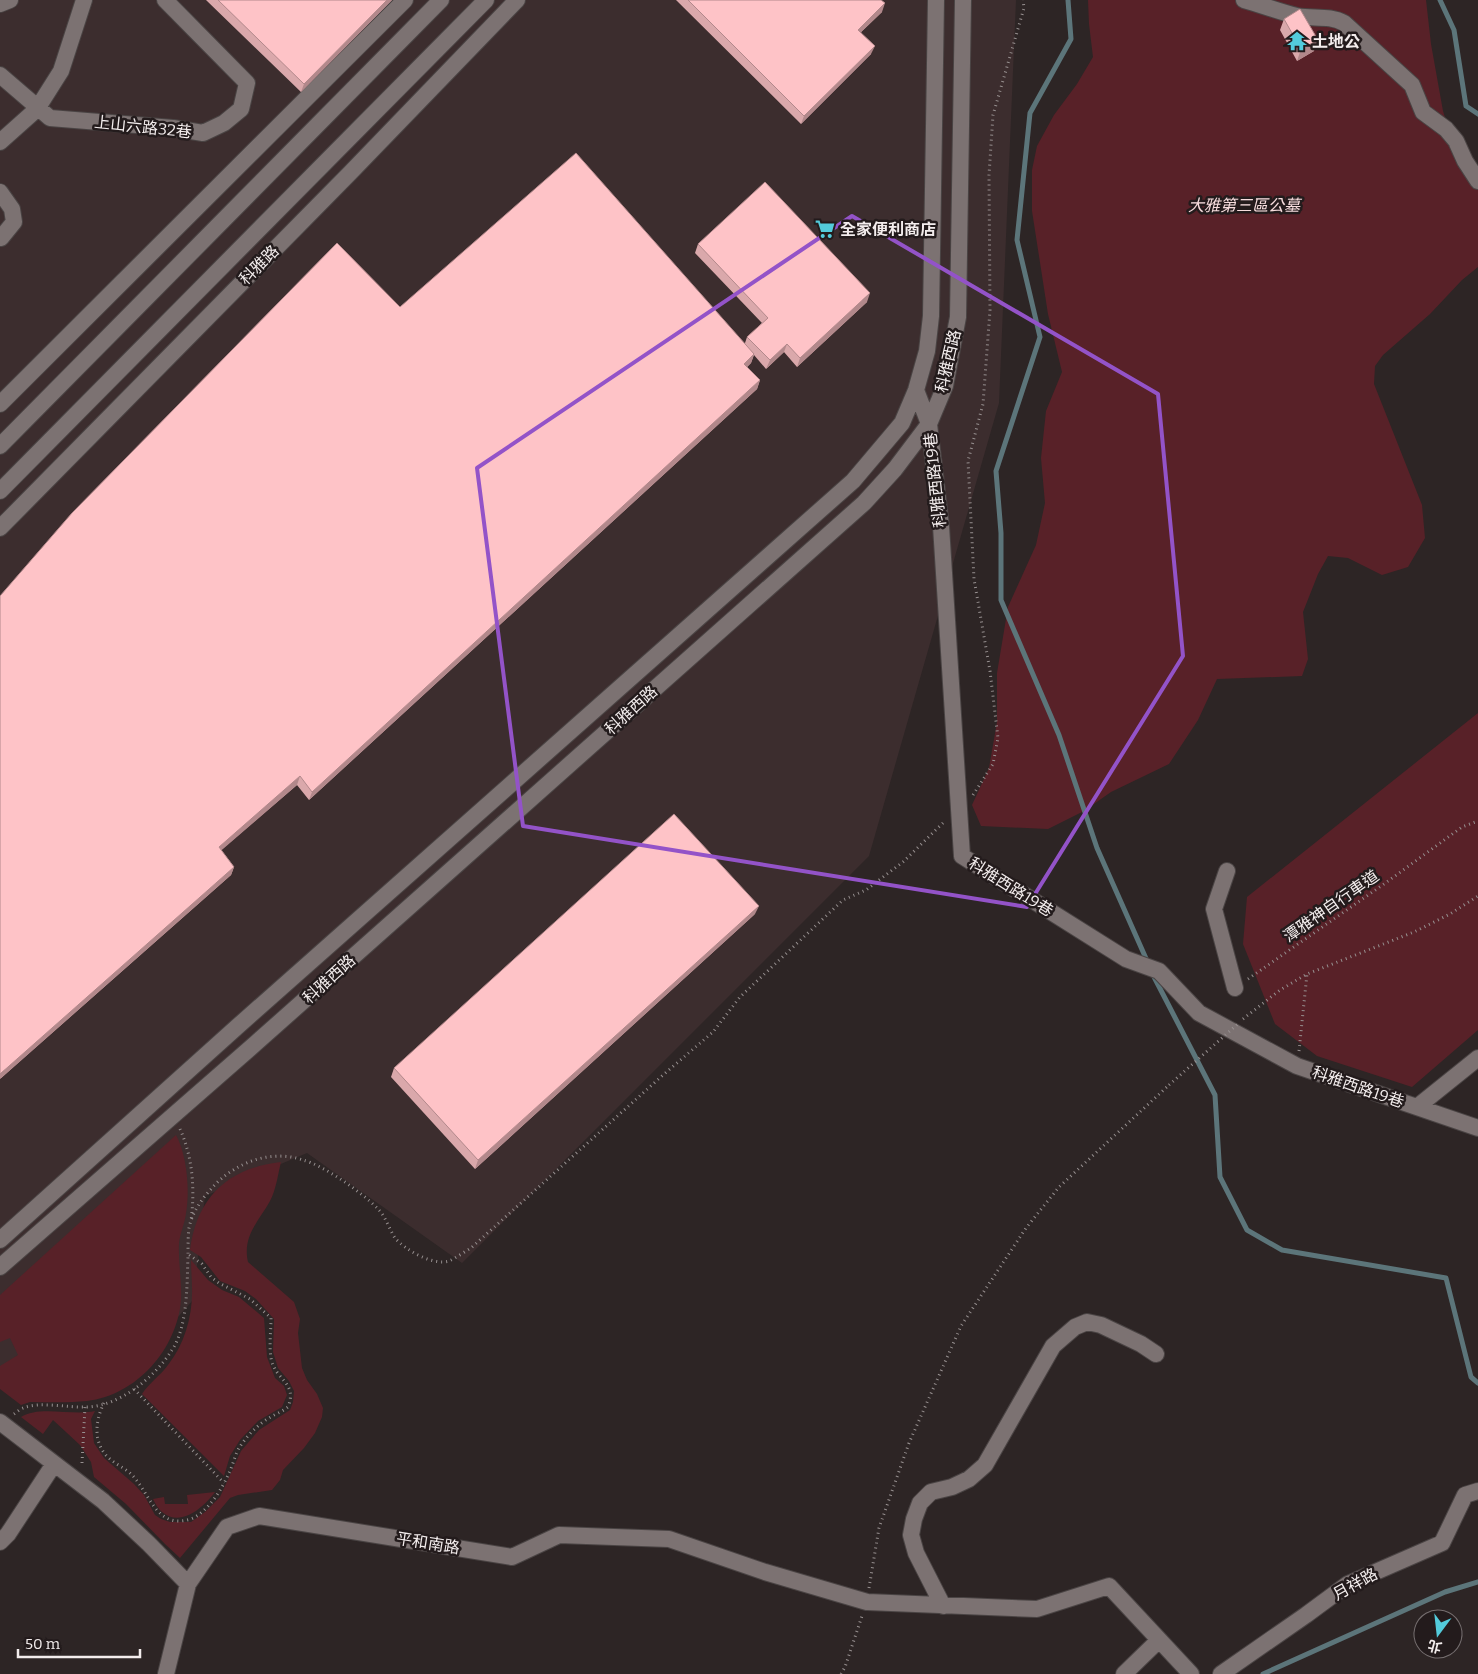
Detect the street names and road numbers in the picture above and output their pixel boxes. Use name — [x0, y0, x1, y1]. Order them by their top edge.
street label: 上山六路32巷 — [93, 112, 193, 142]
street label: 科雅路 — [235, 241, 283, 289]
street label: 科雅西路 — [932, 328, 964, 394]
street label: 科雅西路19巷 — [921, 431, 949, 529]
street label: 科雅西路 — [601, 682, 661, 738]
street label: 科雅西路19巷 — [965, 854, 1057, 920]
street label: 潭雅神自行車道 — [1280, 866, 1382, 946]
street label: 科雅西路 — [299, 951, 359, 1007]
street label: 科雅西路19巷 — [1310, 1062, 1406, 1112]
street label: 平和南路 — [395, 1529, 461, 1557]
street label: 月祥路 — [1329, 1564, 1381, 1604]

